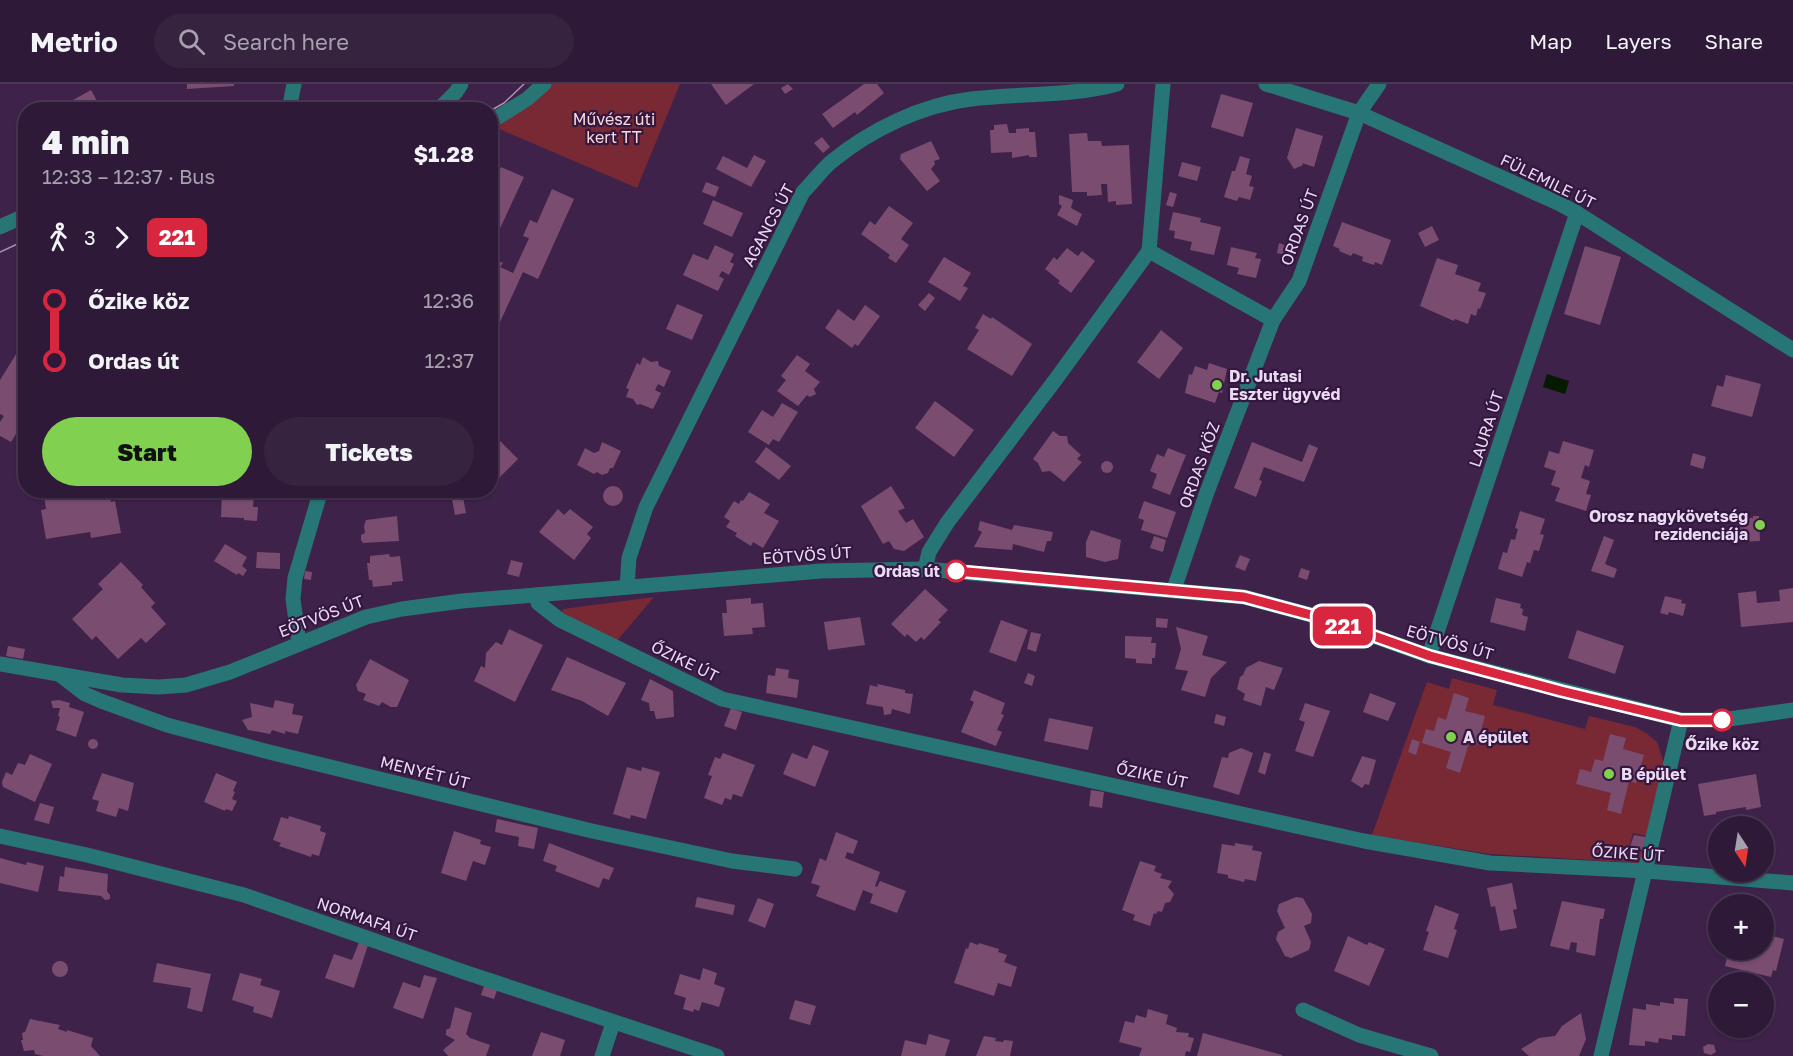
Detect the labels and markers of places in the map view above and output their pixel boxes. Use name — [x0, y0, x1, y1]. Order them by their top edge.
place label: Dr. Jutasi Eszter ügyvéd — [1229, 366, 1340, 404]
marker: Dr. Jutasi Eszter ügyvéd — [1210, 378, 1224, 392]
place label: Orosz nagykövetség rezidenciája — [1589, 506, 1748, 544]
marker: Orosz nagykövetség rezidenciája — [1753, 518, 1767, 532]
marker: Ordas út — [945, 560, 967, 582]
place label: Ordas út — [874, 561, 940, 581]
marker: Őzike köz — [1711, 709, 1733, 731]
place label: A épület — [1463, 727, 1528, 747]
marker: A épület — [1444, 730, 1458, 744]
place label: Őzike köz — [1685, 734, 1759, 754]
place label: B épület — [1621, 764, 1686, 784]
marker: B épület — [1602, 767, 1616, 781]

